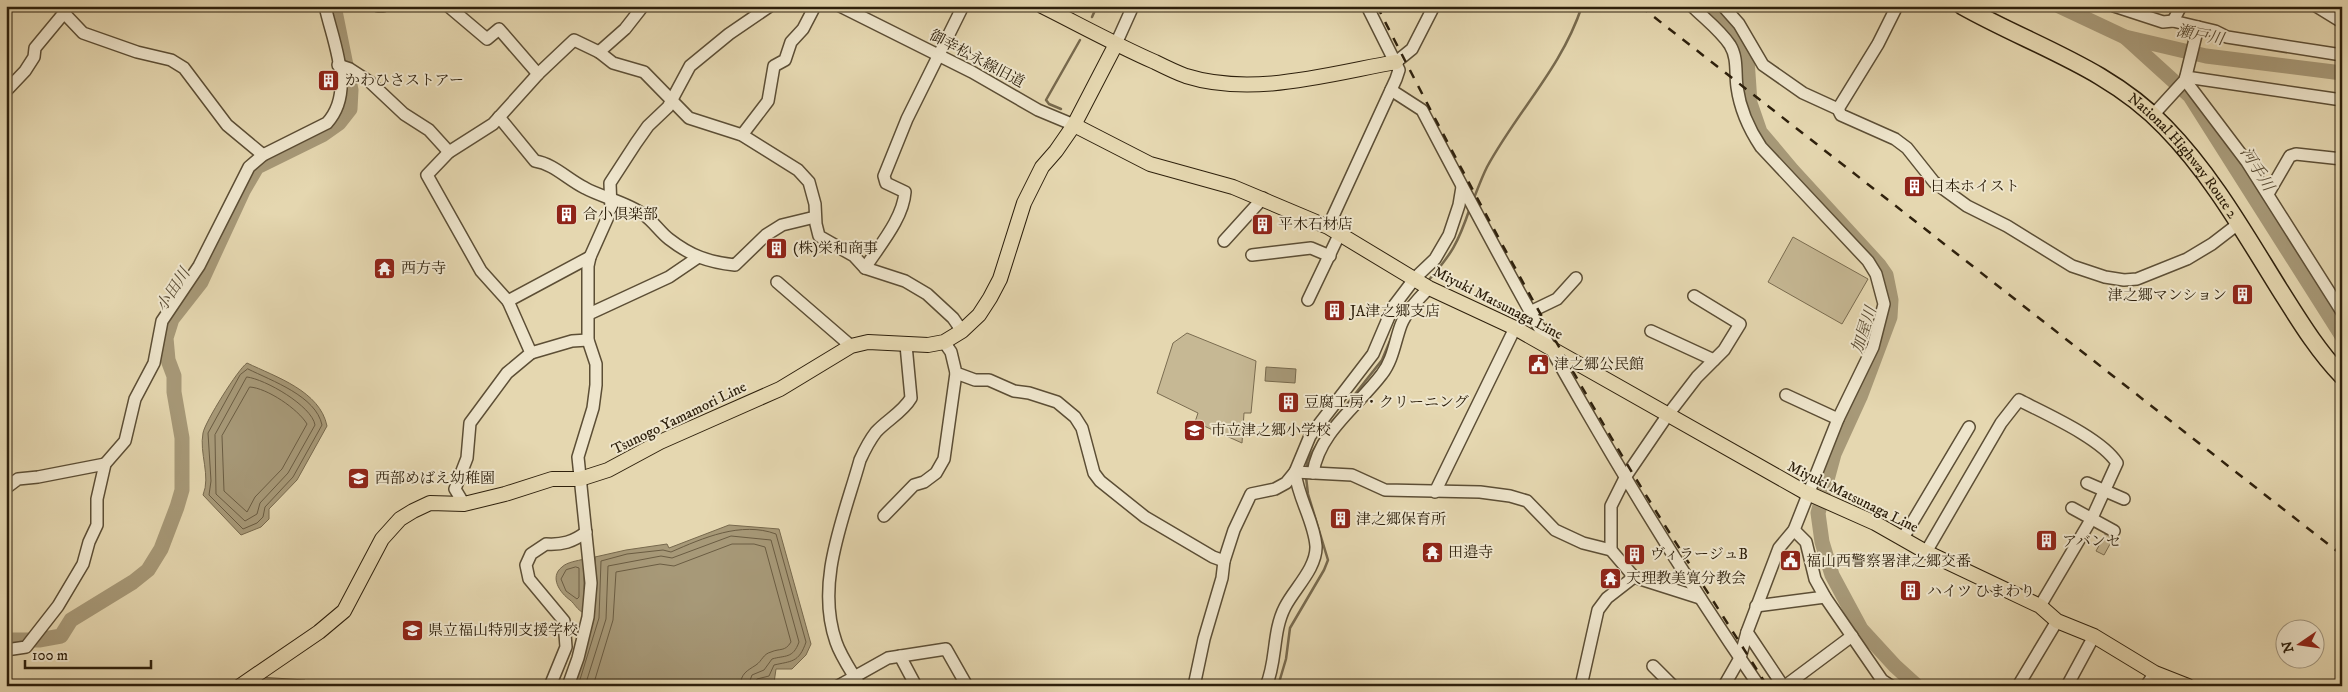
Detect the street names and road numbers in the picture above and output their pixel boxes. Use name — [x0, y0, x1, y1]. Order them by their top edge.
street label: 御幸松永線旧道 — [926, 26, 1028, 92]
street label: National Highway Route 2 — [2124, 89, 2243, 222]
street label: Miyuki Matsunaga Line — [1430, 262, 1566, 344]
street label: Tsunogo Yamamori Line — [609, 377, 749, 459]
street label: Miyuki Matsunaga Line — [1784, 457, 1922, 537]

